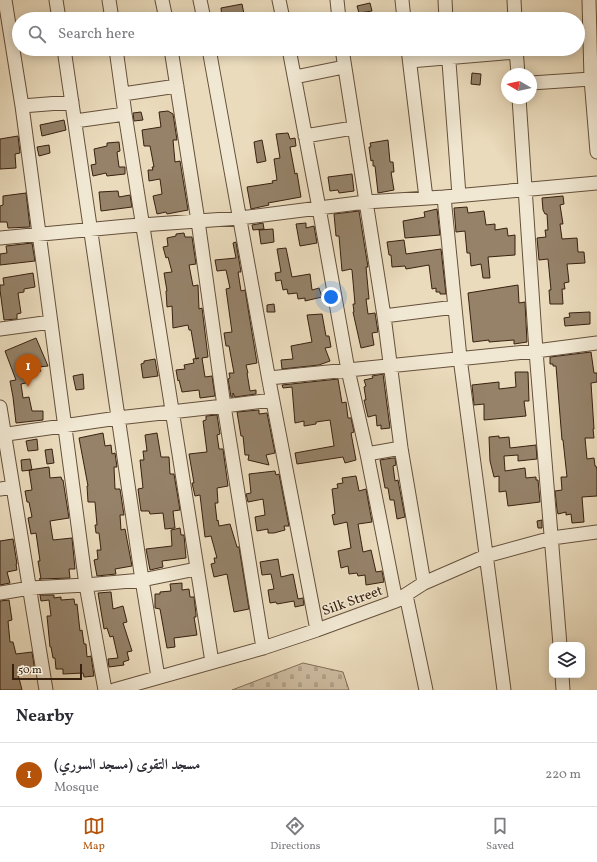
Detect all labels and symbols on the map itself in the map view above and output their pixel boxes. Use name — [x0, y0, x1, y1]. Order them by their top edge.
north arrow — [501, 68, 537, 104]
your location — [321, 287, 341, 307]
pin: 1 — [15, 354, 41, 387]
street label: Silk Street — [320, 582, 386, 621]
scale bar — [12, 662, 82, 681]

